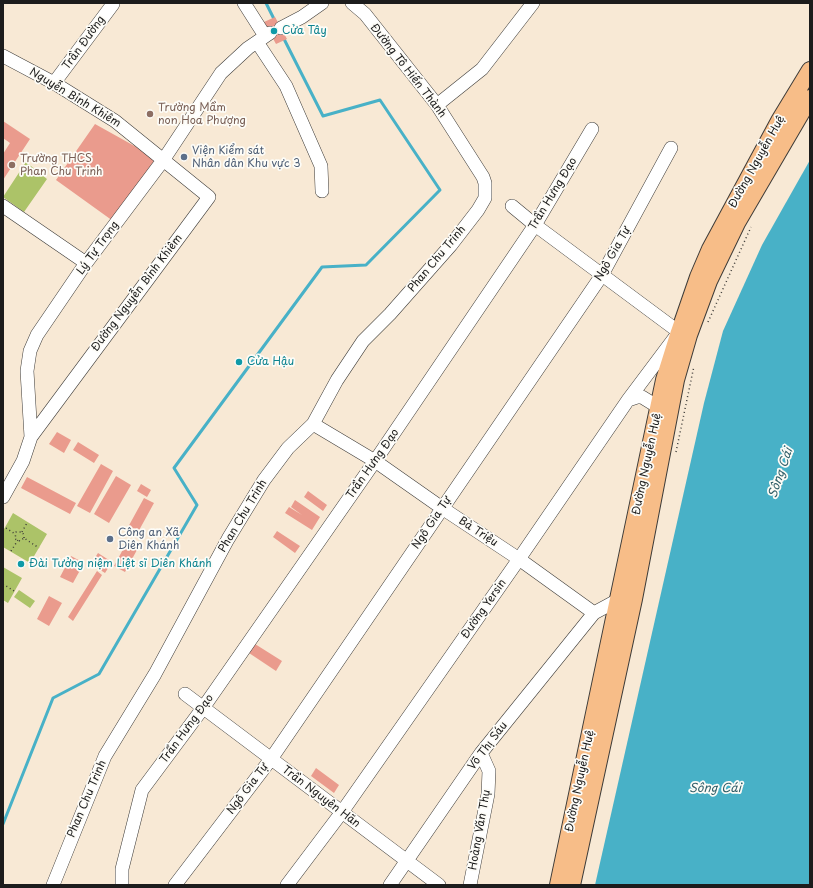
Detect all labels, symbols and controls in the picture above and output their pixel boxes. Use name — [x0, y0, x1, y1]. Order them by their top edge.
street label: Trần Đường — [60, 14, 108, 72]
street label: Đường Tô Hiến Thành — [367, 21, 449, 121]
place label: Cửa Tây — [282, 24, 327, 38]
marker: Cửa Tây — [269, 26, 279, 36]
street label: Nguyễn Bỉnh Khiêm — [27, 65, 123, 131]
place label: Trường Mầm non Hoa Phượng — [158, 101, 246, 127]
marker: Trường Mầm non Hoa Phượng — [145, 109, 155, 119]
street label: Đường Nguyễn Huệ — [726, 113, 788, 211]
place label: Viện Kiểm sát Nhân dân Khu vực 3 — [192, 144, 301, 170]
place label: Trường THCS Phan Chu Trinh — [20, 152, 102, 178]
marker: Viện Kiểm sát Nhân dân Khu vực 3 — [179, 152, 189, 162]
street label: Trần Hưng Đạo — [526, 155, 580, 233]
marker: Trường THCS Phan Chu Trinh — [7, 160, 17, 170]
street label: Lý Tự Trọng — [74, 219, 122, 277]
street label: Phan Chu Trinh — [405, 223, 469, 295]
street label: Ngô Gia Tự — [592, 225, 634, 283]
street label: Đường Nguyễn Bỉnh Khiêm — [89, 232, 185, 354]
place label: Cửa Hậu — [247, 355, 294, 369]
marker: Cửa Hậu — [234, 357, 244, 367]
street label: Đường Nguyễn Huệ — [630, 412, 664, 516]
street label: Trần Hưng Đạo — [344, 426, 402, 502]
water label: Sông Cái — [766, 446, 796, 500]
street label: Phan Chu Trinh — [216, 477, 270, 555]
street label: Ngô Gia Tự — [410, 494, 454, 552]
street label: Bà Triệu — [456, 515, 500, 549]
place label: Công an Xã Diên Khánh — [118, 526, 179, 552]
marker: Công an Xã Diên Khánh — [105, 534, 115, 544]
place label: Đài Tưởng niệm Liệt sĩ Diên Khánh — [29, 557, 212, 571]
marker: Đài Tưởng niệm Liệt sĩ Diên Khánh — [16, 559, 26, 569]
street label: Đường Yersin — [459, 577, 509, 641]
street label: Trần Hưng Đạo — [157, 692, 217, 766]
street label: Võ Thị Sáu — [466, 719, 510, 773]
street label: Đường Nguyễn Huệ — [563, 729, 597, 833]
street label: Phan Chu Trinh — [65, 758, 109, 840]
street label: Ngô Gia Tự — [225, 761, 271, 817]
street label: Trần Nguyên Hãn — [279, 763, 363, 831]
water label: Sông Cái — [689, 782, 741, 796]
street label: Hoàng Văn Thụ — [466, 789, 494, 871]

